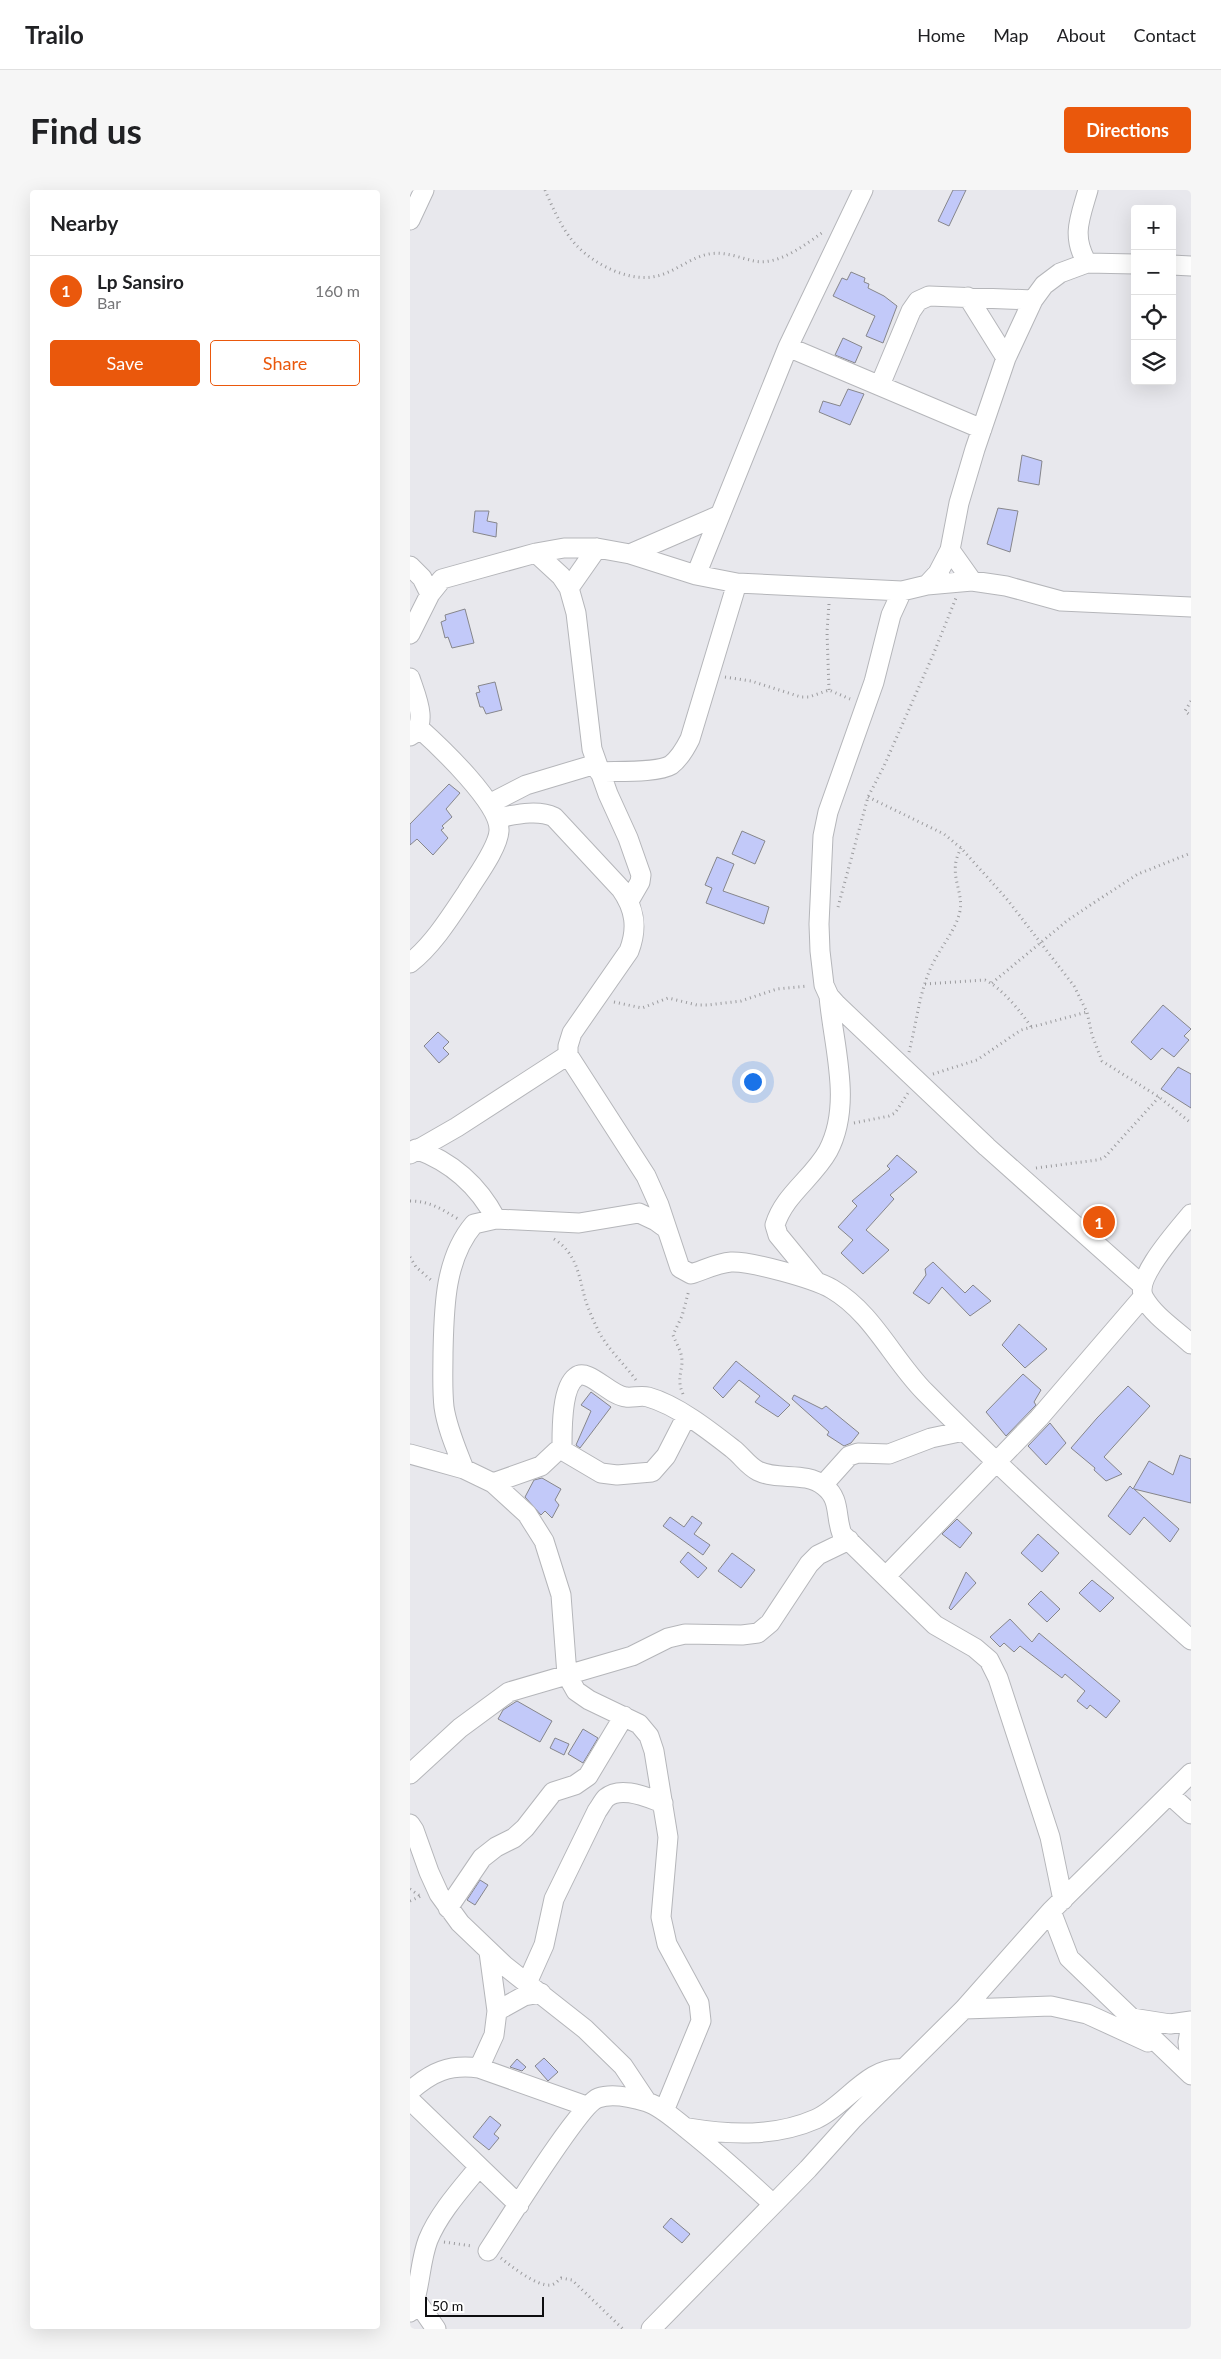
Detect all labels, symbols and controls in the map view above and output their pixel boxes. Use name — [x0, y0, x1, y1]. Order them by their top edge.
text: Trailo — [25, 20, 84, 49]
text: Home — [917, 24, 965, 46]
text: Map — [993, 24, 1029, 46]
text: About — [1057, 24, 1106, 46]
text: Contact — [1134, 24, 1196, 46]
button: Directions — [1064, 107, 1191, 153]
text: Find us — [30, 109, 142, 151]
map controls — [1131, 205, 1176, 385]
button: + — [1131, 205, 1176, 250]
text: Nearby — [50, 210, 118, 235]
button: − — [1131, 250, 1176, 295]
text: Lp Sansiro — [97, 270, 184, 293]
text: 1 — [61, 281, 71, 300]
text: 160 m — [315, 281, 360, 300]
text: Bar — [97, 293, 121, 312]
button: locate — [1131, 295, 1176, 340]
button: Save — [50, 340, 200, 386]
button: Share — [210, 340, 360, 386]
button: layers — [1131, 340, 1176, 385]
your location — [740, 1069, 766, 1095]
pin: 1 — [1083, 1203, 1115, 1241]
scale bar — [425, 2294, 544, 2317]
text: 50 m — [432, 2297, 463, 2314]

